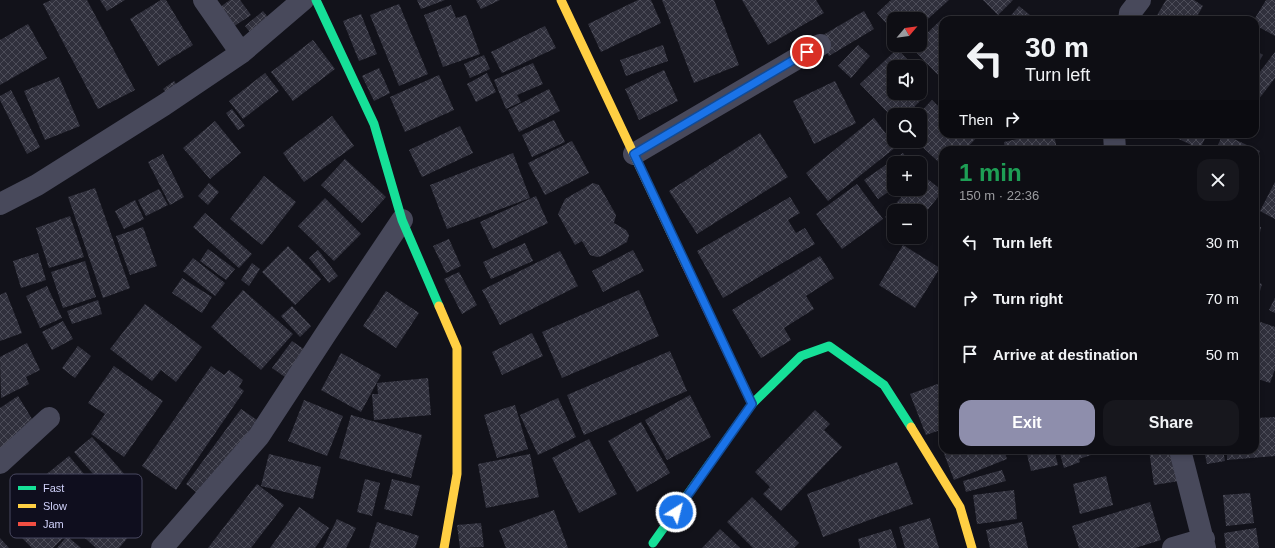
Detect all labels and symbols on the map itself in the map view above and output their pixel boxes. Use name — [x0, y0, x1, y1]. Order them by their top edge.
north arrow — [887, 12, 927, 52]
pin — [790, 35, 824, 69]
legend — [10, 474, 142, 538]
text: Fast — [43, 482, 64, 494]
position arrow — [655, 491, 697, 533]
text: Slow — [43, 500, 67, 512]
text: Jam — [43, 518, 64, 530]

